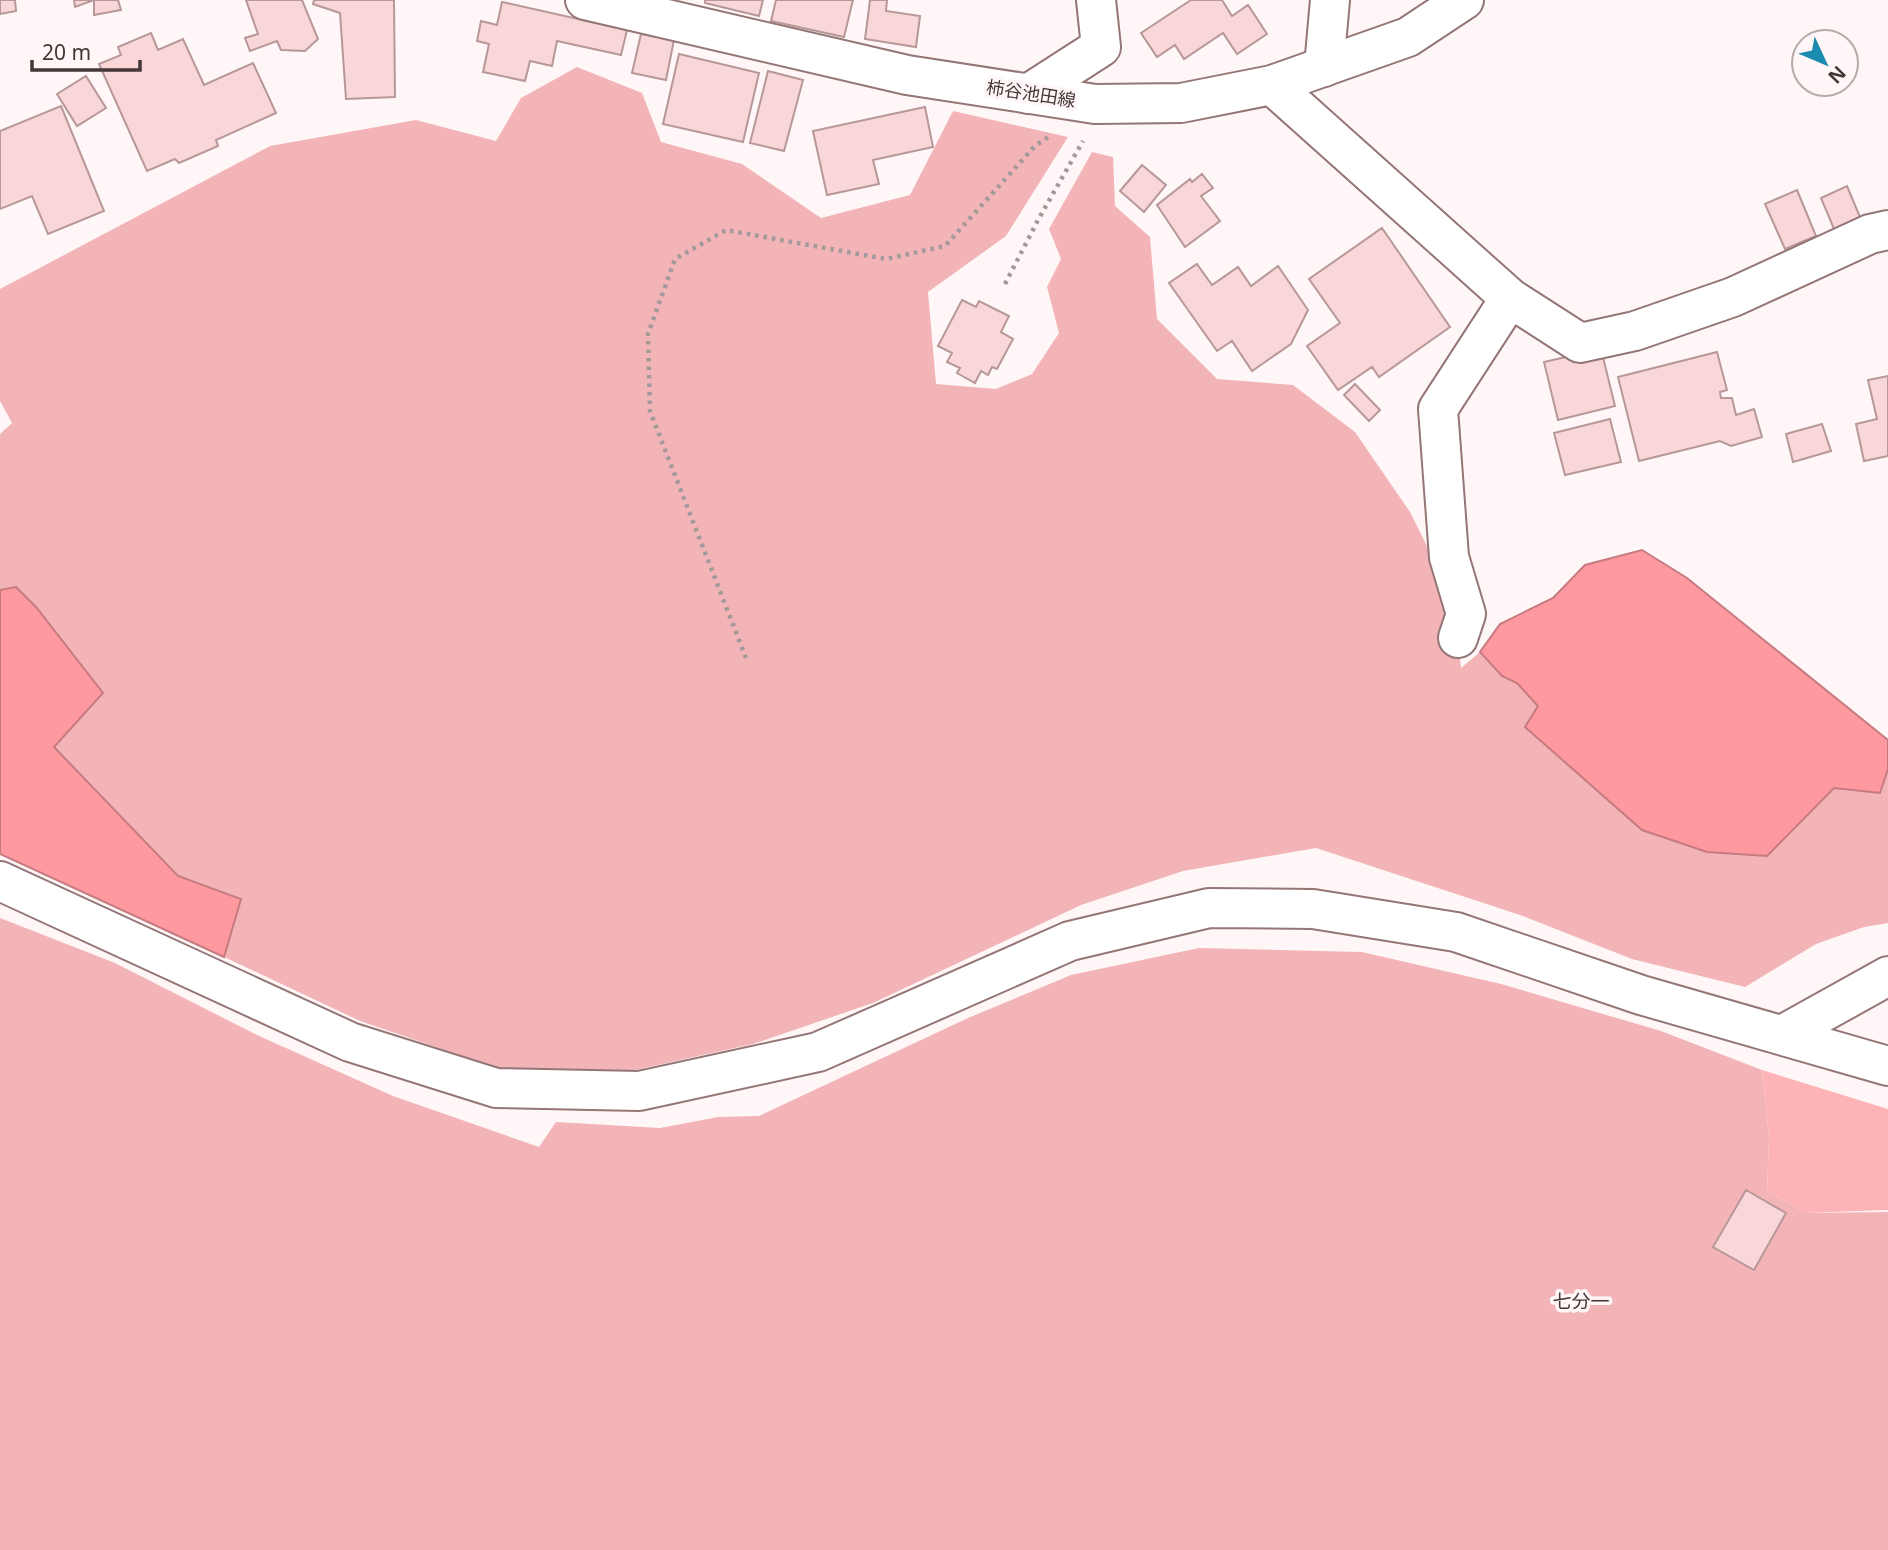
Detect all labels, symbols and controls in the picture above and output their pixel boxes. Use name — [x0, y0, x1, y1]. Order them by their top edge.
scale bar — [32, 28, 140, 72]
north arrow — [1790, 28, 1860, 98]
text: 20 m — [42, 38, 91, 66]
text: N — [1823, 60, 1852, 89]
street label: 柿谷池田線 — [985, 74, 1077, 112]
district label: 七分一 — [1552, 1288, 1610, 1314]

